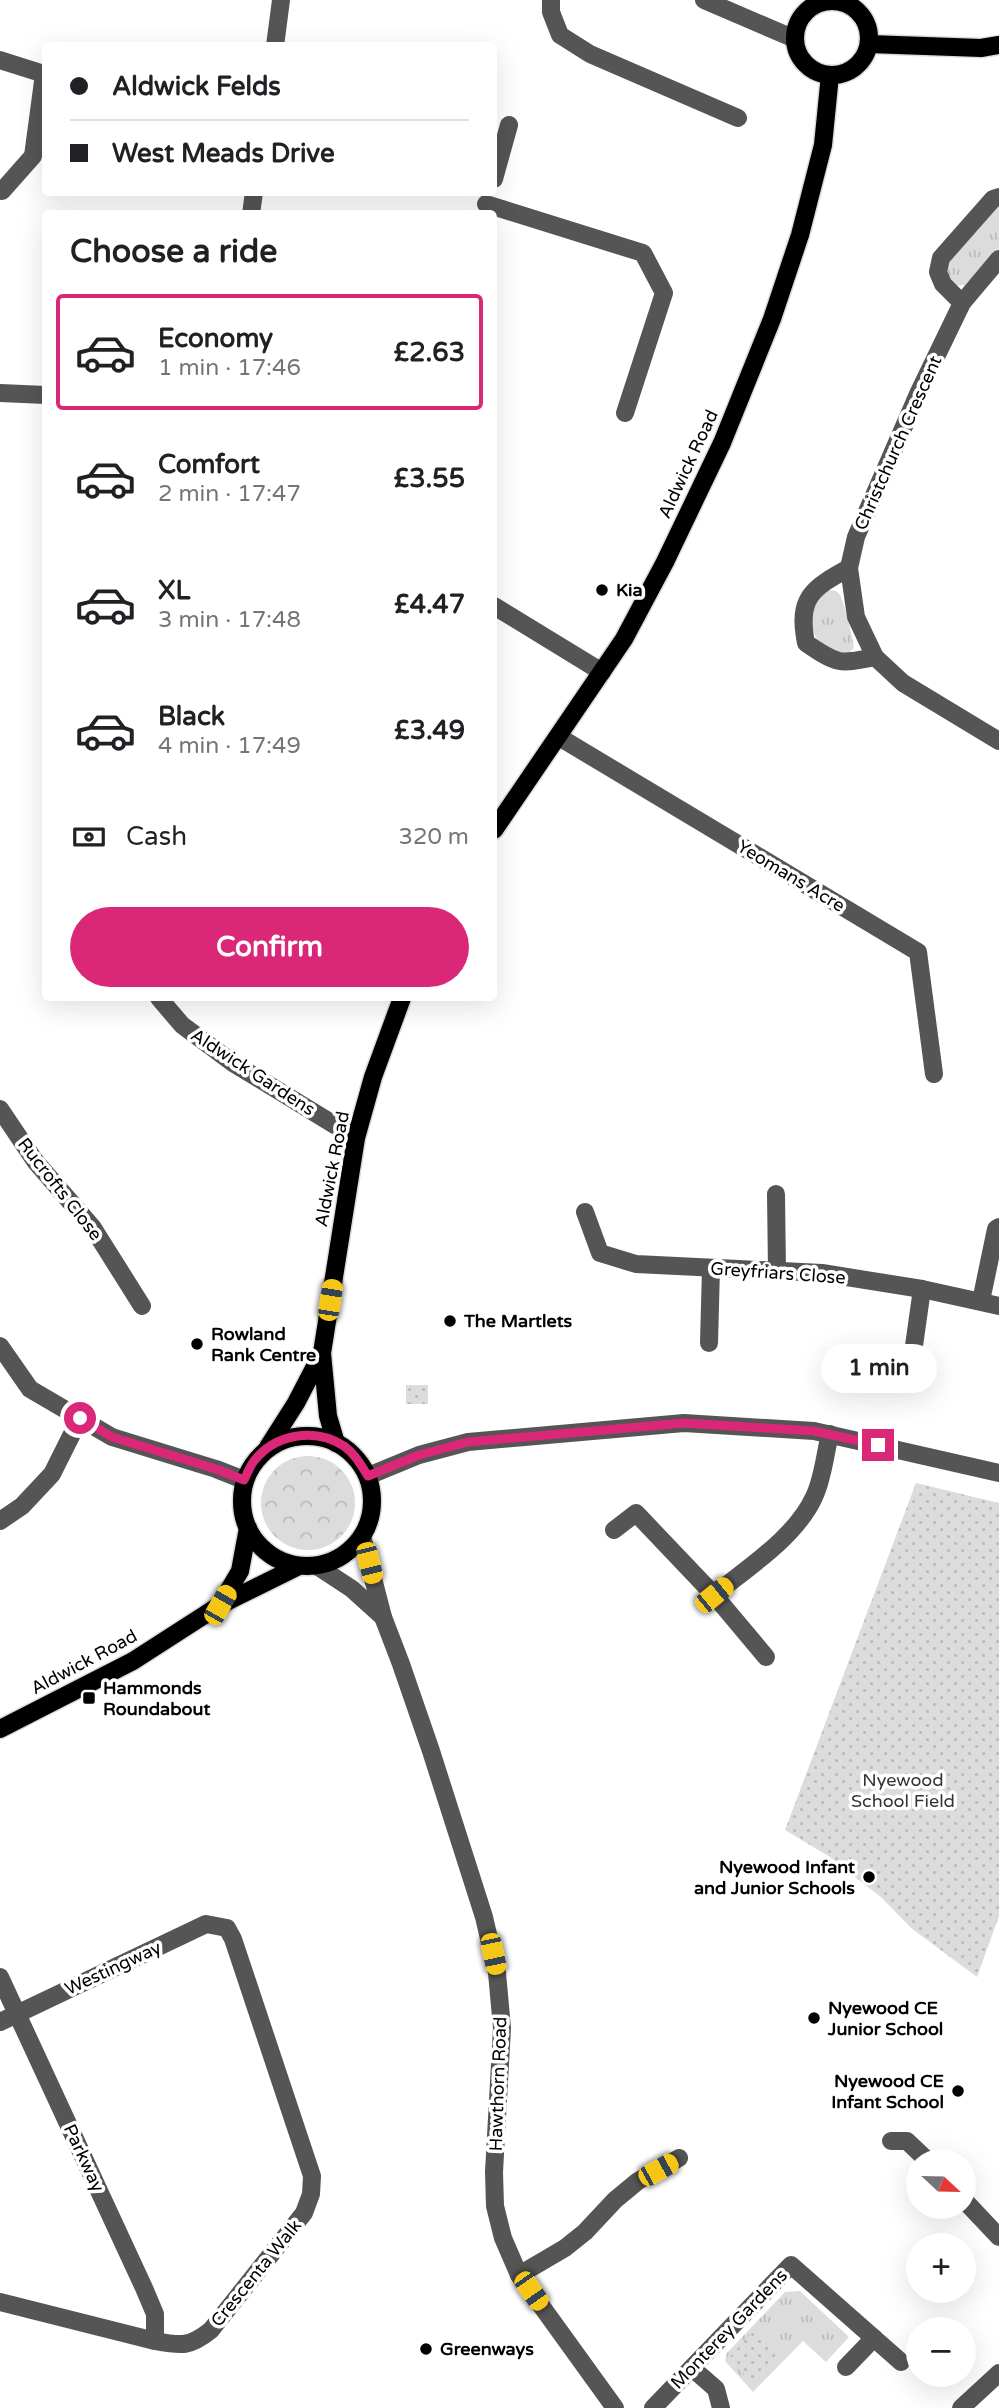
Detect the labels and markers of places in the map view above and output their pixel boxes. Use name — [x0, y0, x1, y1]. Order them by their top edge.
place label: Kia — [616, 579, 643, 601]
marker: Kia — [594, 582, 610, 598]
place label: The Martlets — [463, 1310, 573, 1332]
marker: The Martlets — [442, 1313, 458, 1329]
place label: Rowland Rank Centre — [211, 1323, 316, 1366]
marker: Rowland Rank Centre — [189, 1336, 205, 1352]
place label: Hammonds Roundabout — [103, 1677, 210, 1720]
marker: Hammonds Roundabout — [81, 1690, 97, 1706]
place label: Nyewood Infant and Junior Schools — [694, 1856, 855, 1899]
marker: Nyewood Infant and Junior Schools — [861, 1869, 877, 1885]
place label: Nyewood CE Junior School — [827, 1997, 943, 2040]
marker: Nyewood CE Junior School — [806, 2010, 822, 2026]
place label: Nyewood CE Infant School — [831, 2070, 944, 2113]
marker: Nyewood CE Infant School — [950, 2083, 966, 2099]
place label: Greenways — [440, 2338, 534, 2360]
marker: Greenways — [418, 2341, 434, 2357]

